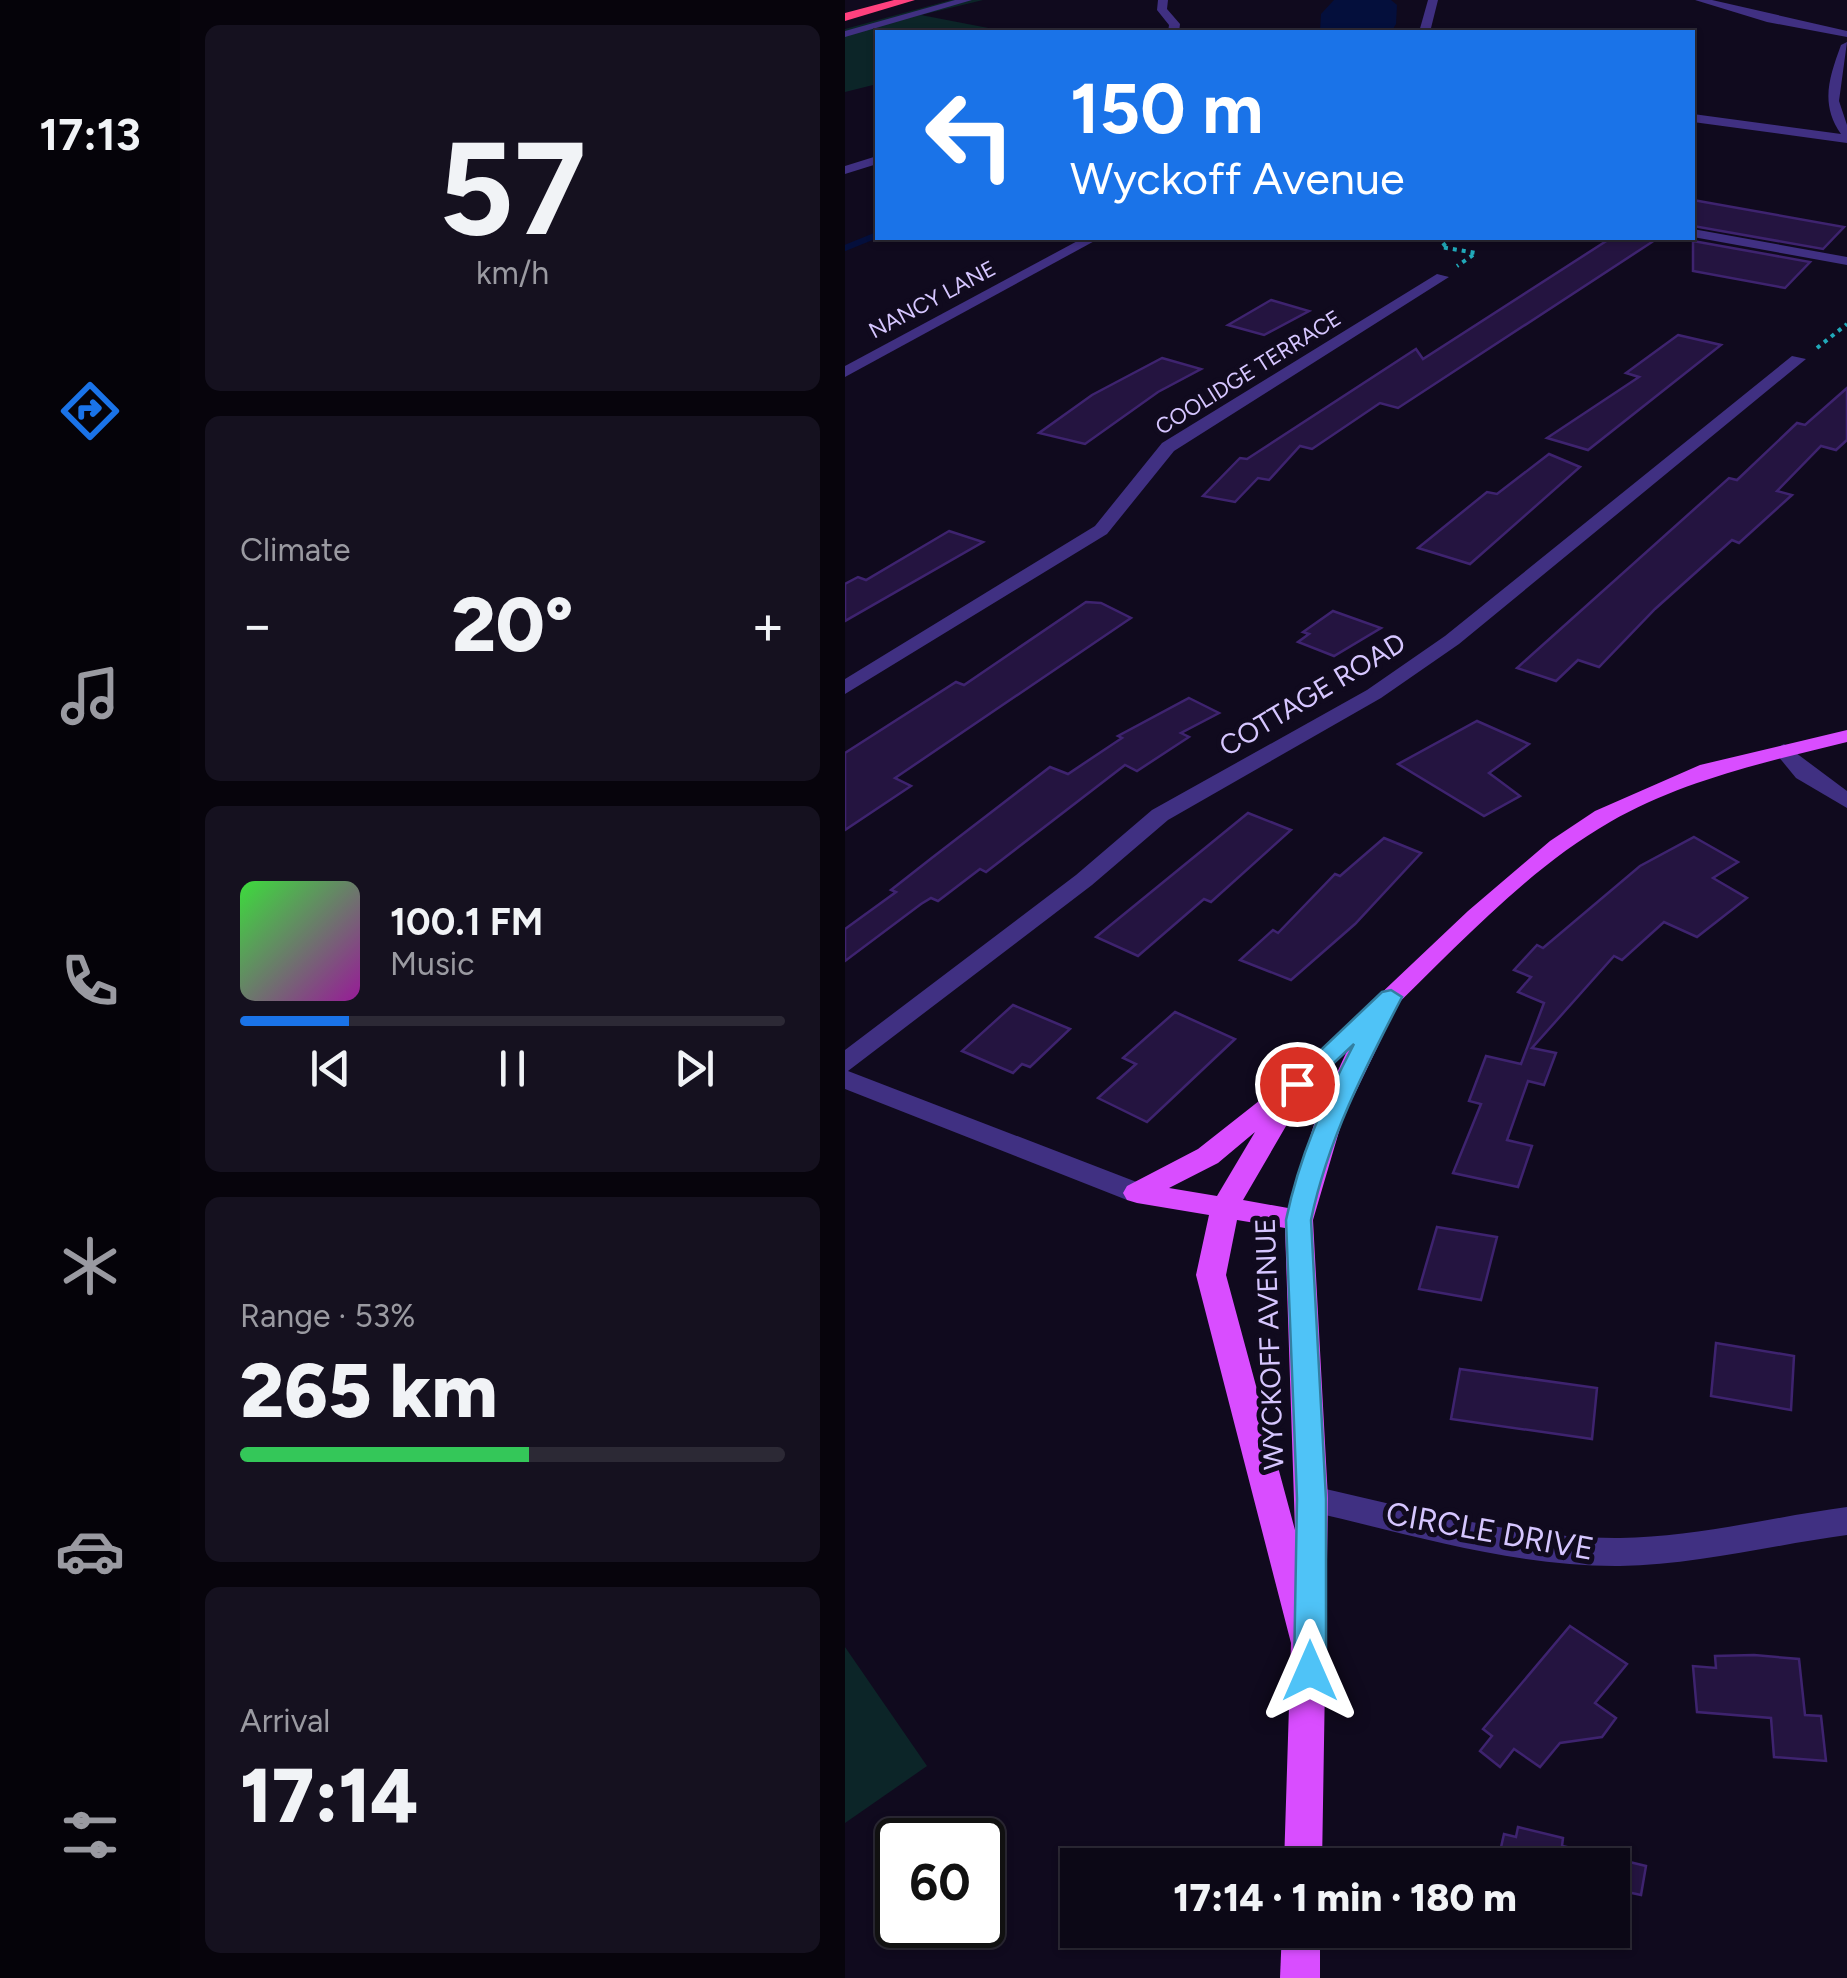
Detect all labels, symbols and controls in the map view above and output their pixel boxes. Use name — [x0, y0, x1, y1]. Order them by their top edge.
text: 150 m — [1070, 66, 1263, 151]
icon: left — [905, 70, 1035, 200]
text: 17:13 — [39, 107, 141, 161]
text: 57 — [439, 111, 586, 267]
text: Wyckoff Avenue — [1070, 151, 1405, 205]
text: km/h — [476, 254, 549, 292]
street label: NANCY LANE — [864, 255, 1000, 344]
street label: COOLIDGE TERRACE — [1150, 304, 1346, 441]
icon: directions — [55, 376, 125, 446]
text: Climate — [240, 531, 351, 569]
text: 20° — [452, 580, 573, 670]
text: − — [240, 592, 274, 658]
text: + — [751, 592, 785, 658]
street label: COTTAGE ROAD — [1213, 625, 1411, 763]
icon: music — [55, 661, 125, 731]
text: 100.1 FM — [390, 899, 543, 945]
text: Music — [390, 945, 475, 983]
icon: phone — [55, 946, 125, 1016]
icon: previous — [303, 1041, 358, 1096]
icon: pause — [485, 1041, 540, 1096]
icon: next — [667, 1041, 722, 1096]
pin — [1255, 1042, 1340, 1127]
icon: arrive — [1270, 1057, 1325, 1112]
street label: WYCKOFF AVENUE — [1248, 1218, 1290, 1470]
icon: climate — [55, 1231, 125, 1301]
text: Range · 53% — [240, 1297, 415, 1335]
text: 265 km — [240, 1346, 498, 1436]
street label: CIRCLE DRIVE — [1383, 1494, 1597, 1568]
icon: car — [55, 1516, 125, 1586]
position arrow — [1258, 1619, 1362, 1723]
text: Arrival — [240, 1702, 330, 1740]
text: 17:14 — [240, 1751, 418, 1841]
icon: filters — [55, 1800, 125, 1870]
speed limit sign: 60 — [875, 1818, 1005, 1948]
text: 17:14 · 1 min · 180 m — [1173, 1875, 1517, 1921]

